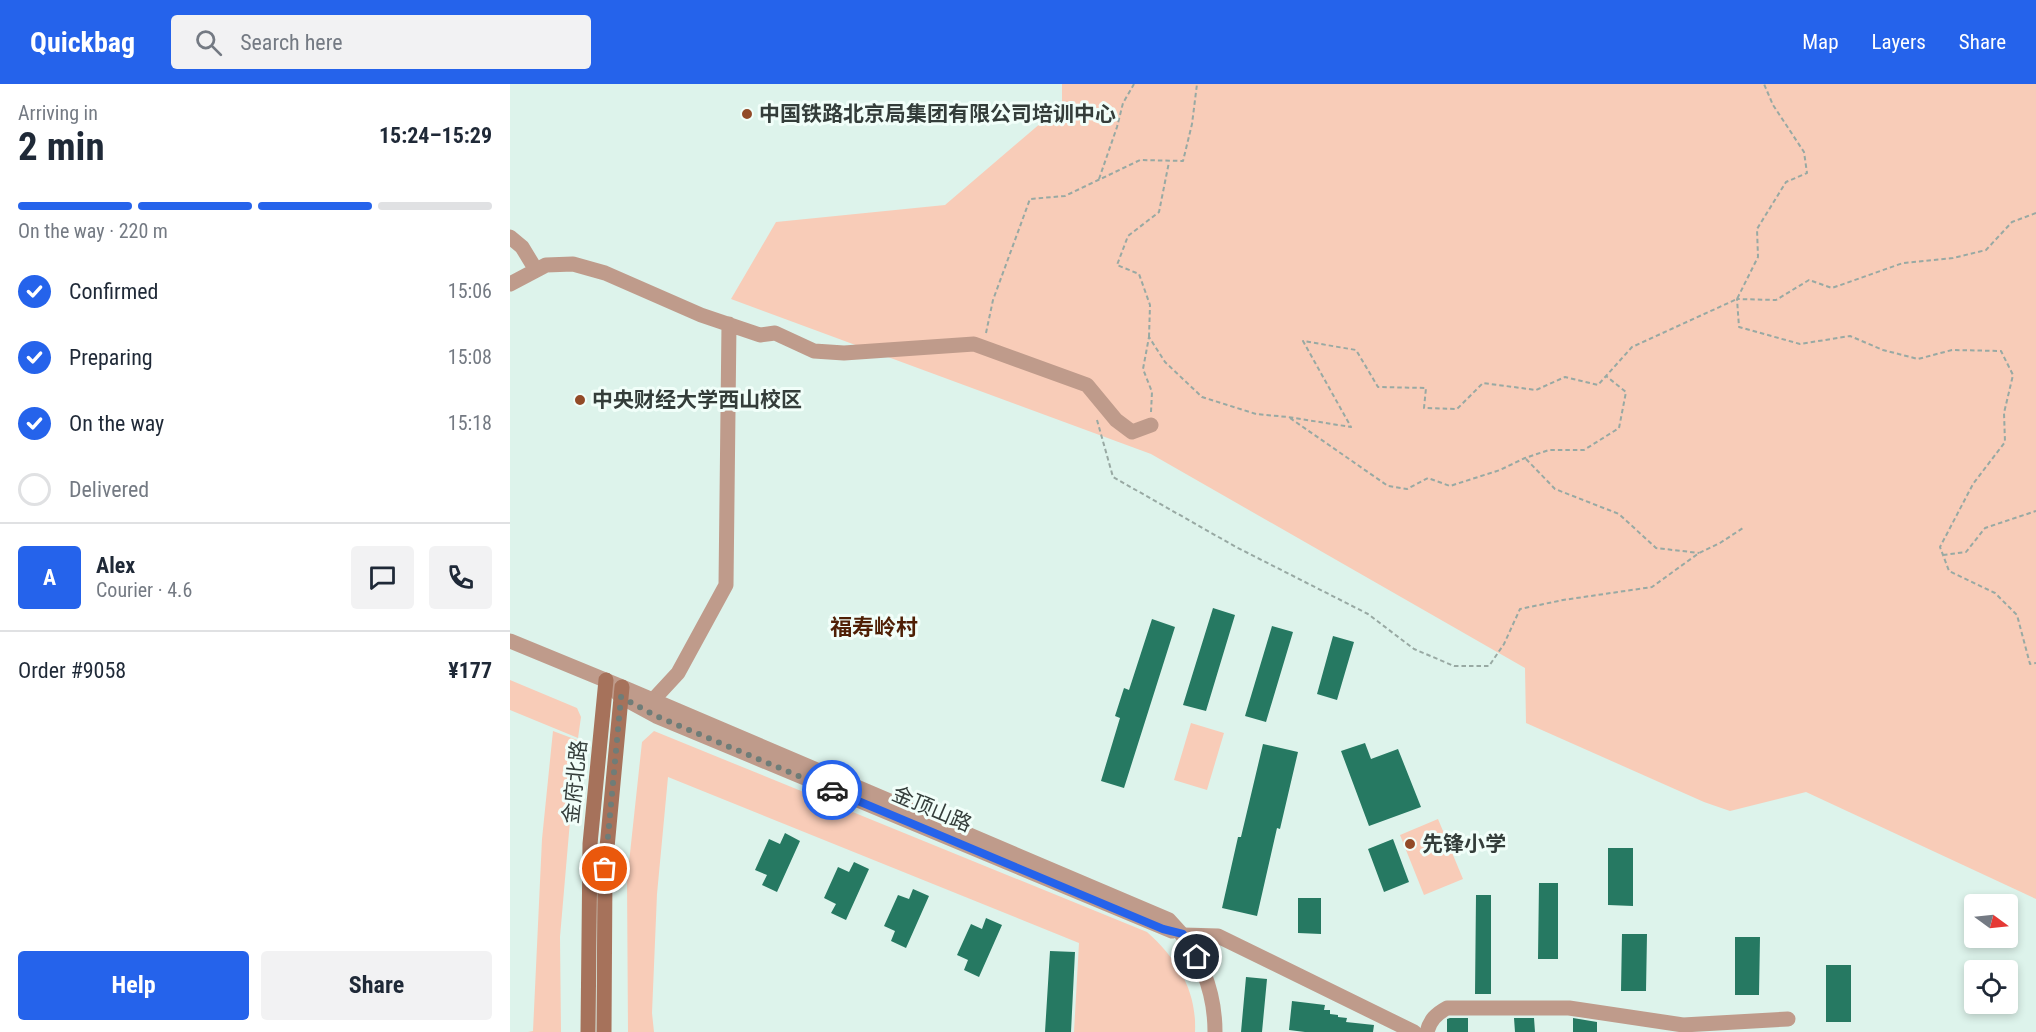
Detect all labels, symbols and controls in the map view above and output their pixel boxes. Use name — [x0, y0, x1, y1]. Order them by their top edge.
search box — [171, 15, 591, 69]
text: Quickbag — [30, 26, 135, 59]
icon: search — [192, 26, 225, 59]
text: Search here — [240, 30, 342, 55]
text: Map — [1802, 30, 1839, 54]
text: Layers — [1872, 30, 1926, 54]
text: Share — [1959, 30, 2006, 54]
text: Arriving in — [18, 101, 98, 125]
place label: 中国铁路北京局集团有限公司培训中心 — [759, 102, 1116, 126]
marker: 中国铁路北京局集团有限公司培训中心 — [740, 107, 754, 121]
text: 15:24–15:29 — [379, 123, 492, 148]
text: 2 min — [18, 124, 105, 170]
text: On the way · 220 m — [18, 219, 168, 243]
icon: check — [18, 275, 51, 308]
text: Confirmed — [69, 279, 158, 304]
text: 15:06 — [448, 279, 492, 303]
icon: check — [18, 341, 51, 374]
text: Preparing — [69, 345, 153, 370]
text: 15:08 — [448, 345, 492, 369]
place label: 中央财经大学西山校区 — [592, 388, 802, 412]
marker: 中央财经大学西山校区 — [573, 393, 587, 407]
icon: check — [18, 407, 51, 440]
text: On the way — [69, 411, 164, 436]
text: 15:18 — [448, 411, 492, 435]
text: Delivered — [69, 477, 149, 502]
button: chat — [351, 546, 414, 609]
button: phone — [429, 546, 492, 609]
text: Alex — [96, 553, 135, 578]
text: A — [43, 565, 56, 590]
text: Courier · 4.6 — [96, 578, 192, 602]
district label: 福寿岭村 — [830, 615, 918, 640]
text: Order #9058 — [18, 658, 126, 683]
text: ¥177 — [448, 658, 492, 683]
street label: 金府北路 — [559, 739, 591, 825]
courier — [802, 760, 862, 820]
icon: car — [816, 774, 849, 807]
street label: 金顶山路 — [889, 782, 975, 836]
place label: 先锋小学 — [1422, 832, 1506, 856]
marker: 先锋小学 — [1403, 837, 1417, 851]
pin — [579, 843, 630, 894]
icon: bag — [588, 852, 621, 885]
north arrow — [1964, 894, 2018, 948]
map controls — [1964, 894, 2018, 1014]
pin — [1171, 931, 1222, 982]
icon: home — [1180, 940, 1213, 973]
button: Help — [18, 951, 249, 1020]
button: Share — [261, 951, 492, 1020]
button: locate — [1964, 960, 2018, 1014]

